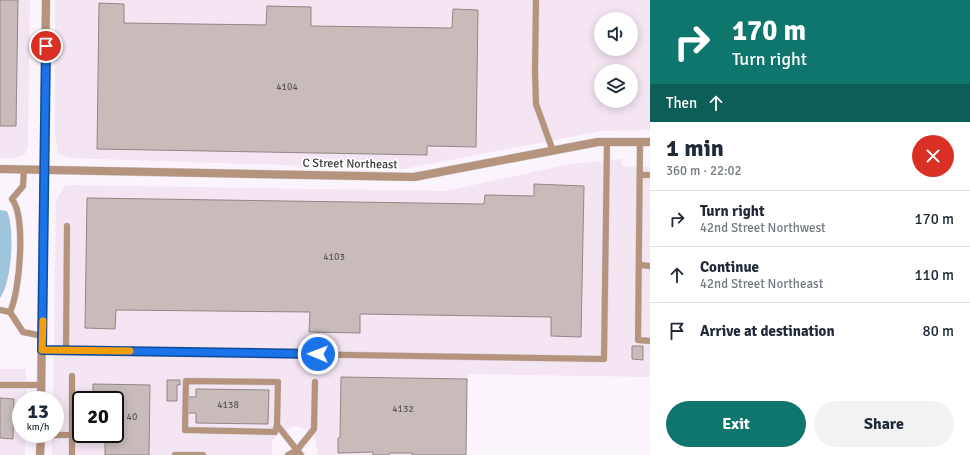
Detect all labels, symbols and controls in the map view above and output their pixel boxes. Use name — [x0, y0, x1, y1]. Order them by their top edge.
map controls — [594, 12, 638, 108]
button: sound — [594, 12, 638, 56]
text: 170 m — [732, 14, 806, 48]
icon: right — [666, 16, 718, 68]
pin — [29, 29, 63, 63]
icon: arrive — [35, 35, 57, 57]
text: Turn right — [732, 48, 807, 70]
button: layers — [594, 64, 638, 108]
house number: 4104 — [276, 81, 298, 93]
icon: ahead — [705, 92, 727, 114]
text: Then — [666, 94, 697, 112]
text: 1 min — [666, 133, 724, 163]
button: close — [912, 135, 954, 177]
street label: C Street Northeast — [302, 156, 398, 172]
text: 360 m · 22:02 — [666, 163, 742, 179]
text: Turn right — [700, 202, 765, 220]
icon: right — [666, 208, 688, 230]
text: 170 m — [914, 210, 954, 228]
text: 42nd Street Northwest — [700, 220, 826, 236]
house number: 4103 — [323, 251, 345, 263]
text: Continue — [700, 258, 759, 276]
icon: ahead — [666, 264, 688, 286]
text: 110 m — [914, 266, 954, 284]
text: 42nd Street Northeast — [700, 276, 823, 292]
icon: arrive — [666, 320, 688, 342]
text: Arrive at destination — [700, 322, 835, 340]
text: 80 m — [923, 322, 954, 340]
position arrow — [297, 333, 339, 375]
speed limit sign: 20 — [72, 391, 124, 443]
text: 13 — [27, 399, 49, 424]
house number: 4138 — [217, 399, 239, 411]
button: Exit — [666, 401, 806, 447]
button: Share — [814, 401, 954, 447]
house number: 4132 — [392, 403, 414, 415]
house number: 40 — [127, 411, 137, 423]
text: km/h — [27, 421, 49, 433]

